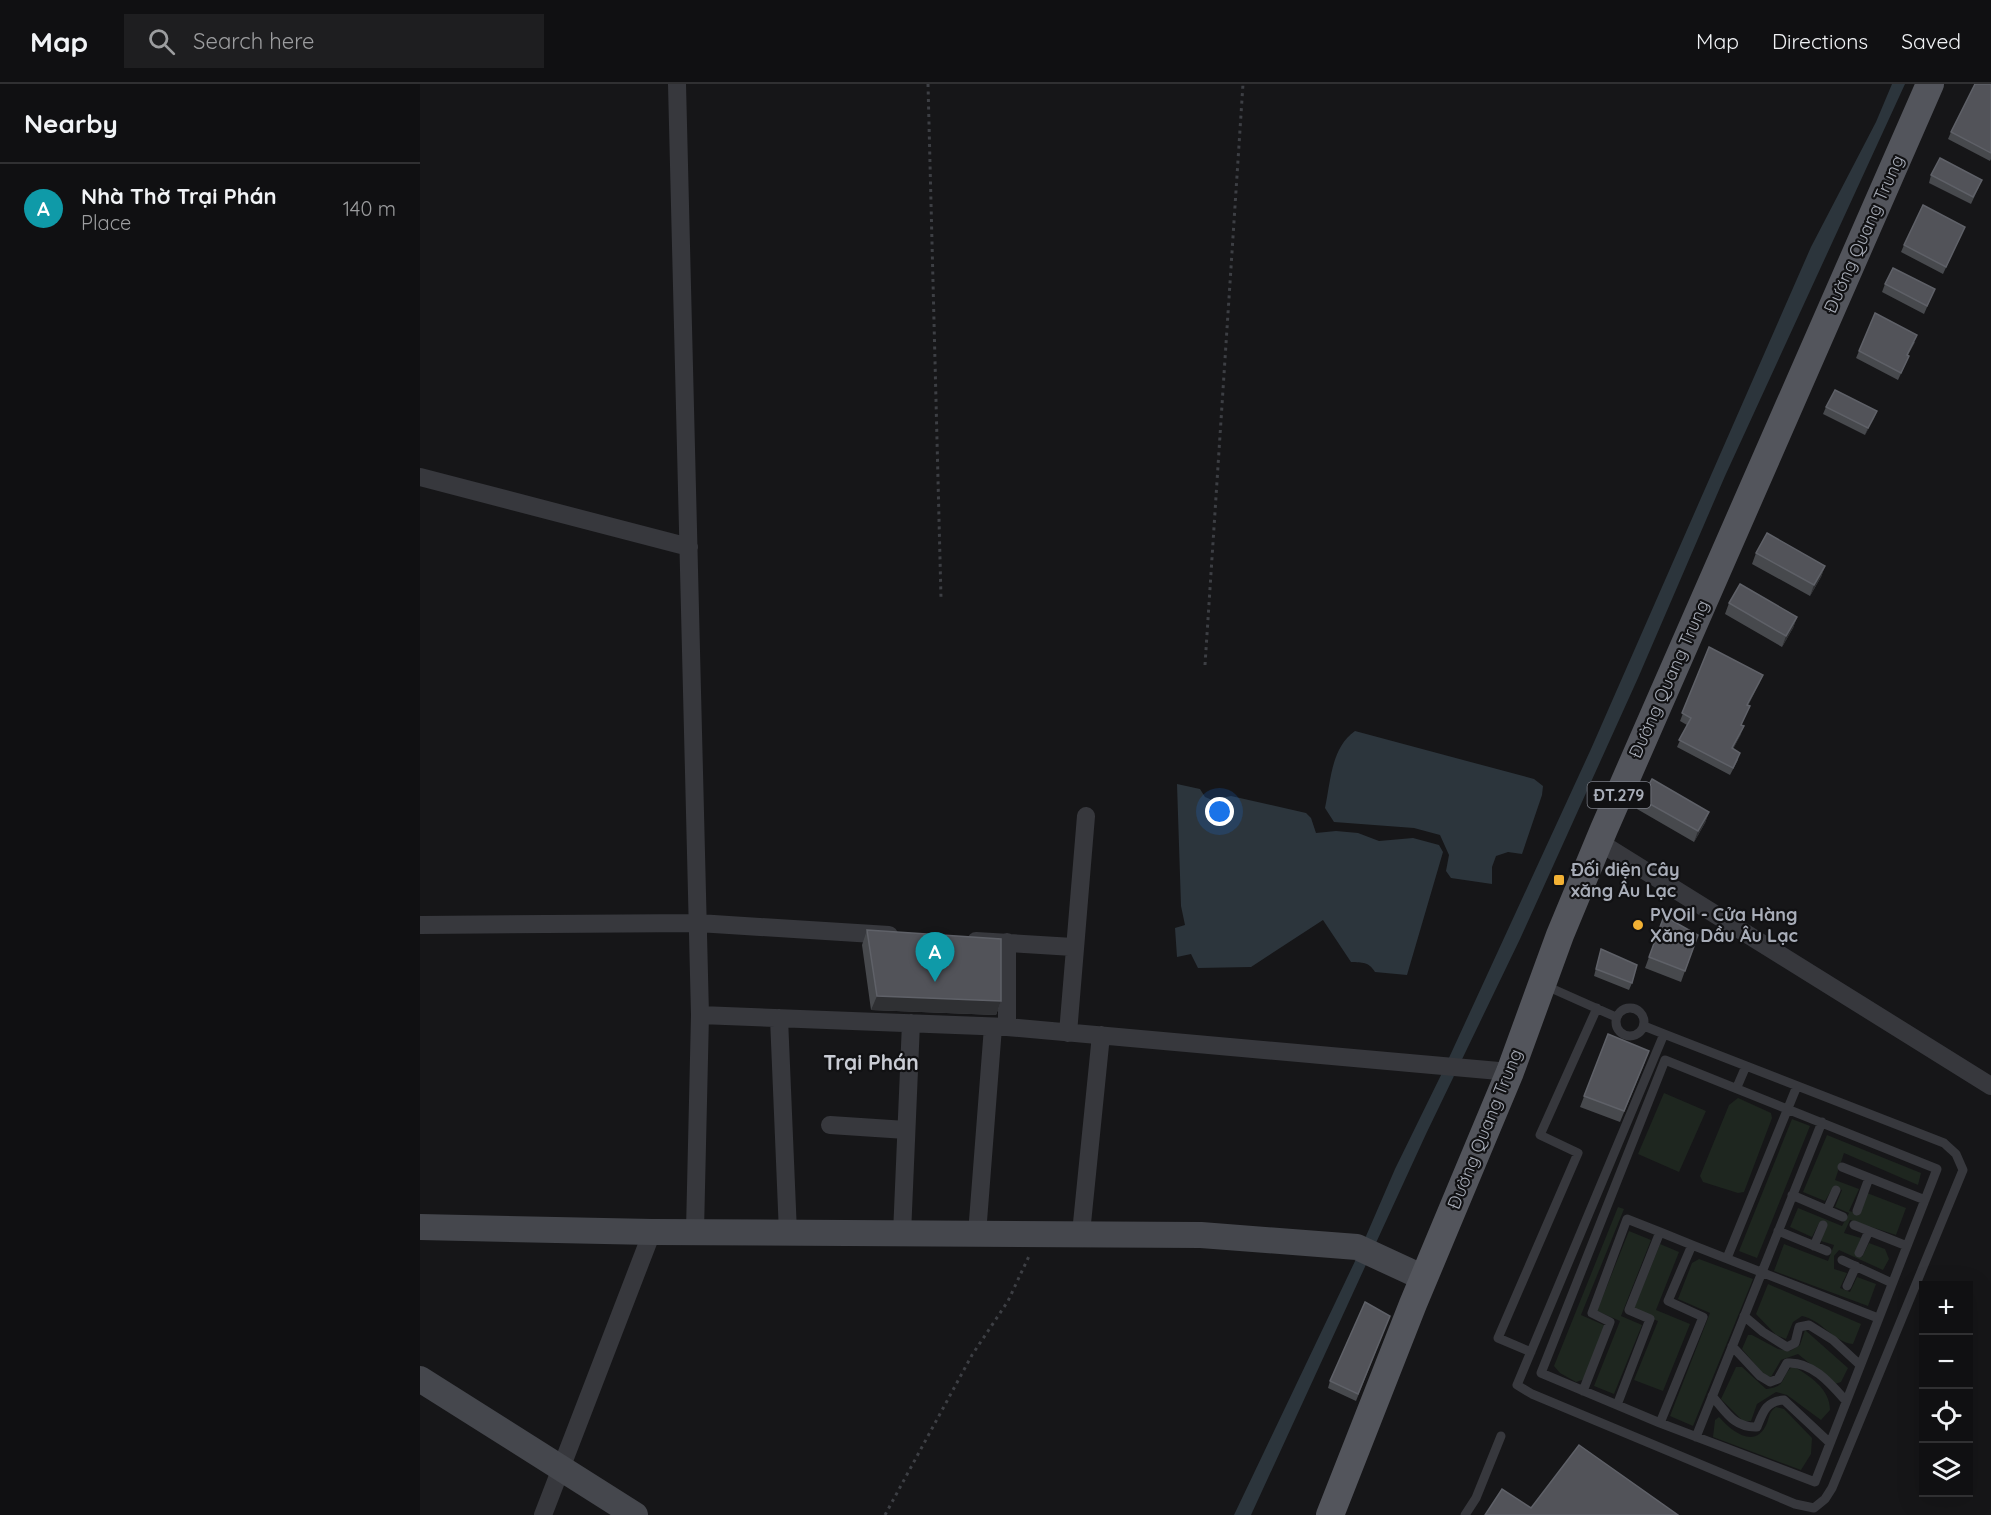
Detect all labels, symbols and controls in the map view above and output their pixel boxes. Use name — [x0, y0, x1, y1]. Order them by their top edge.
search box — [124, 14, 544, 68]
text: Map — [30, 24, 88, 59]
icon: search — [145, 25, 178, 58]
text: Search here — [193, 27, 315, 55]
text: Map — [1696, 28, 1739, 54]
text: Directions — [1772, 28, 1868, 54]
text: Saved — [1901, 28, 1961, 54]
text: Nearby — [24, 107, 118, 140]
street label: Đường Quang Trung — [1818, 151, 1909, 317]
text: Nhà Thờ Trại Phán — [81, 182, 277, 210]
text: A — [37, 196, 50, 221]
text: 140 m — [343, 196, 396, 221]
text: Place — [81, 210, 131, 235]
street label: Đường Quang Trung — [1623, 596, 1714, 762]
road number: ĐT.279 — [1588, 782, 1650, 808]
your location — [1205, 797, 1234, 826]
place label: Đối diện Cây xăng Âu Lạc — [1570, 858, 1680, 902]
marker: Đối diện Cây xăng Âu Lạc — [1552, 873, 1566, 887]
place label: PVOil - Cửa Hàng Xăng Dầu Âu Lạc — [1650, 903, 1798, 947]
marker: PVOil - Cửa Hàng Xăng Dầu Âu Lạc — [1631, 918, 1645, 932]
pin: A — [916, 932, 954, 982]
street label: Đường Quang Trung — [1442, 1045, 1527, 1212]
district label: Trại Phán — [823, 1049, 919, 1075]
map controls — [1919, 1281, 1973, 1497]
button: + — [1919, 1281, 1973, 1335]
button: − — [1919, 1335, 1973, 1389]
button: locate — [1919, 1389, 1973, 1443]
button: layers — [1919, 1443, 1973, 1497]

